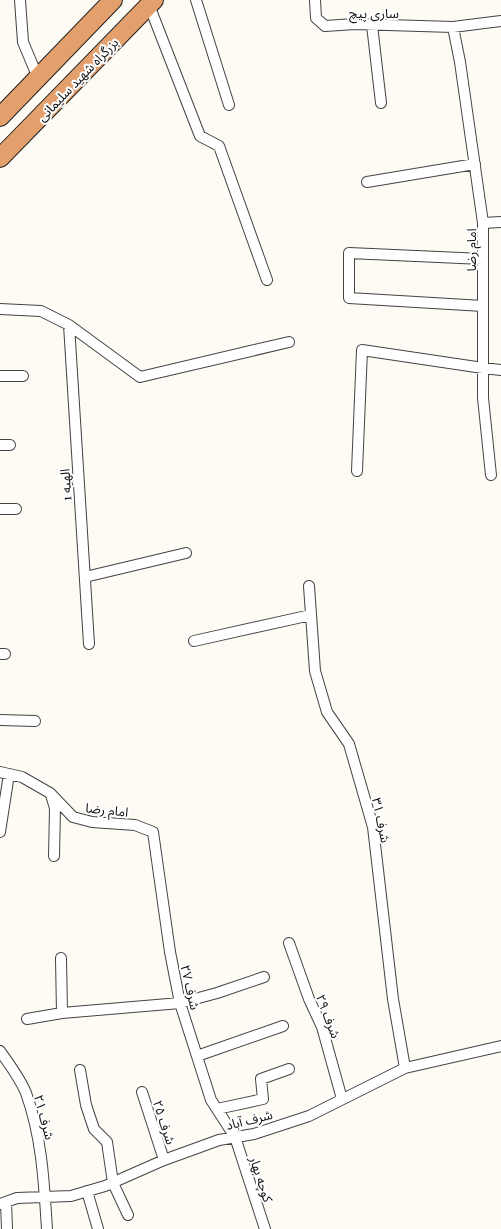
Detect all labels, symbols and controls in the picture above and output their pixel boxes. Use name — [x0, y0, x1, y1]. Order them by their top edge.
street label: ساری پیچ — [349, 4, 399, 24]
street label: بزرگراه شهید سلیمانی — [33, 34, 122, 125]
street label: امام رضا — [462, 228, 481, 272]
street label: الهیه 1 — [55, 468, 76, 502]
street label: شرف ۳۱ — [369, 796, 395, 844]
street label: امام رضا — [84, 798, 129, 822]
street label: شرف ۲۷ — [178, 963, 204, 1011]
street label: شرف ۲۹ — [313, 992, 345, 1040]
street label: شرف ۲۱ — [31, 1093, 59, 1141]
street label: شرف ۲۵ — [150, 1098, 180, 1146]
street label: شرف آباد — [224, 1105, 274, 1133]
street label: کوچه بهار — [244, 1153, 278, 1205]

